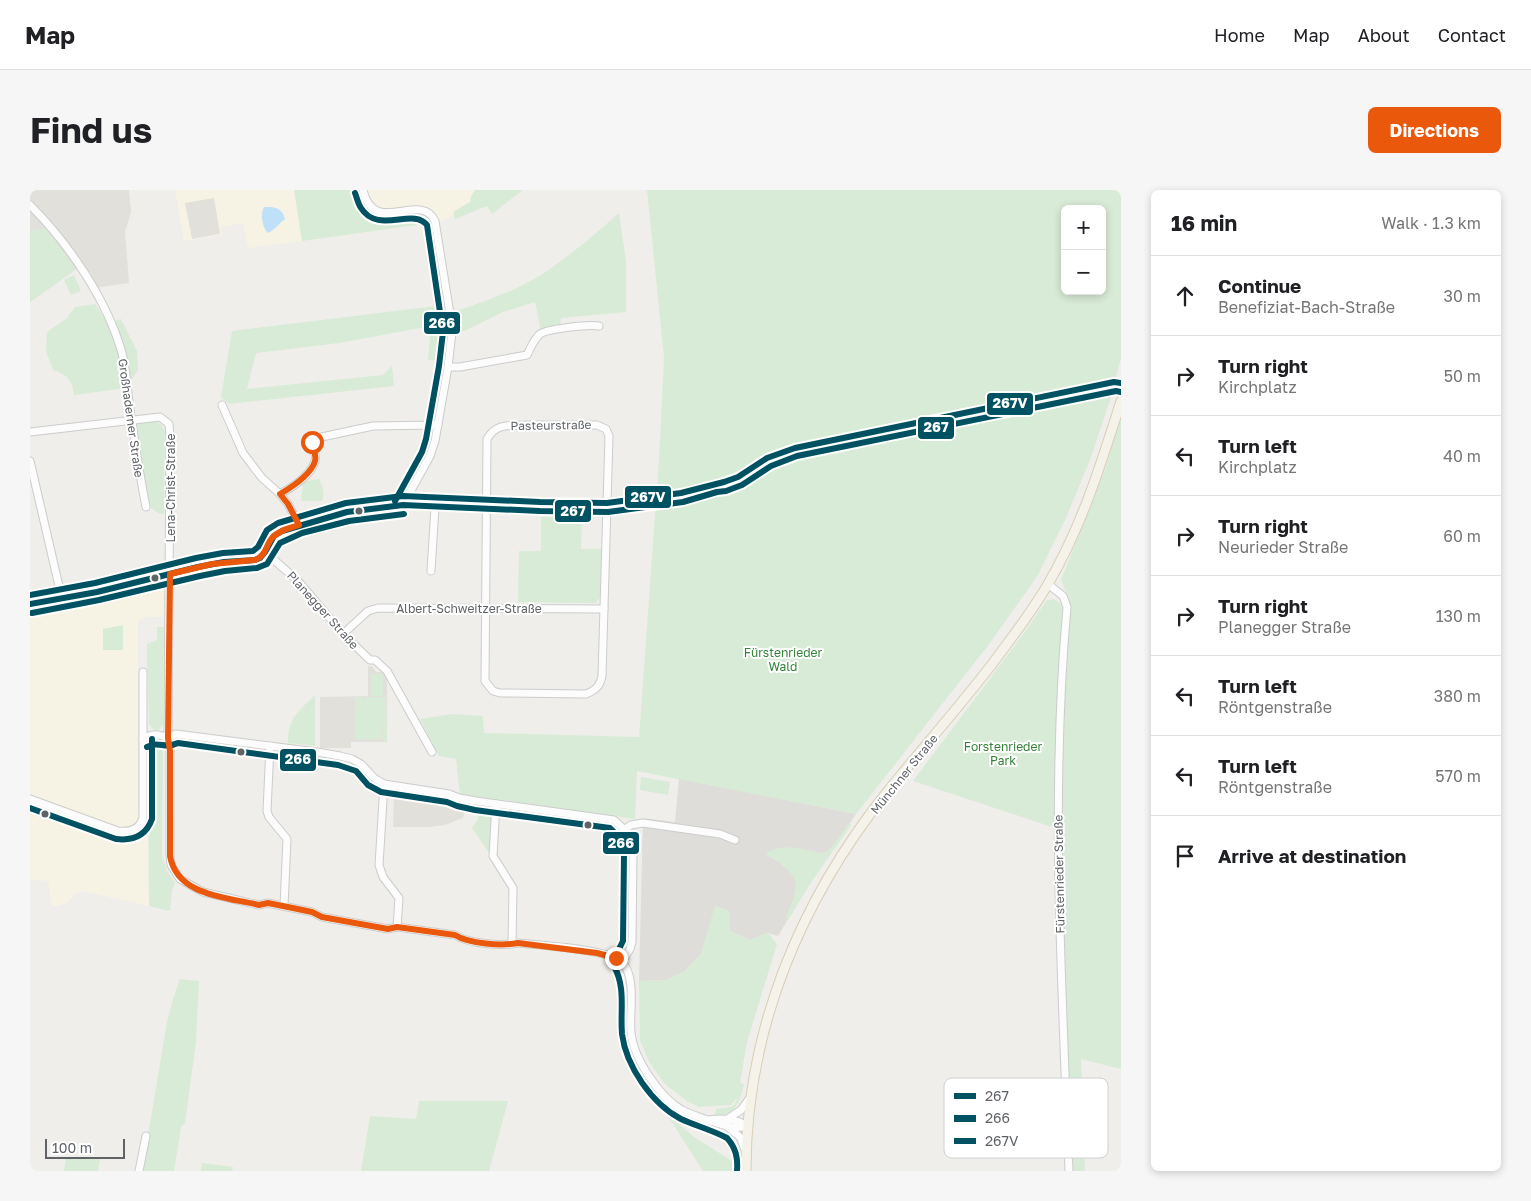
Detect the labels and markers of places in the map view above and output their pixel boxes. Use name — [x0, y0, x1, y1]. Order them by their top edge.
unlabelled marker — [354, 506, 364, 516]
unlabelled marker — [150, 573, 160, 583]
unlabelled marker — [236, 747, 246, 757]
unlabelled marker — [40, 809, 50, 819]
unlabelled marker — [583, 820, 593, 830]

